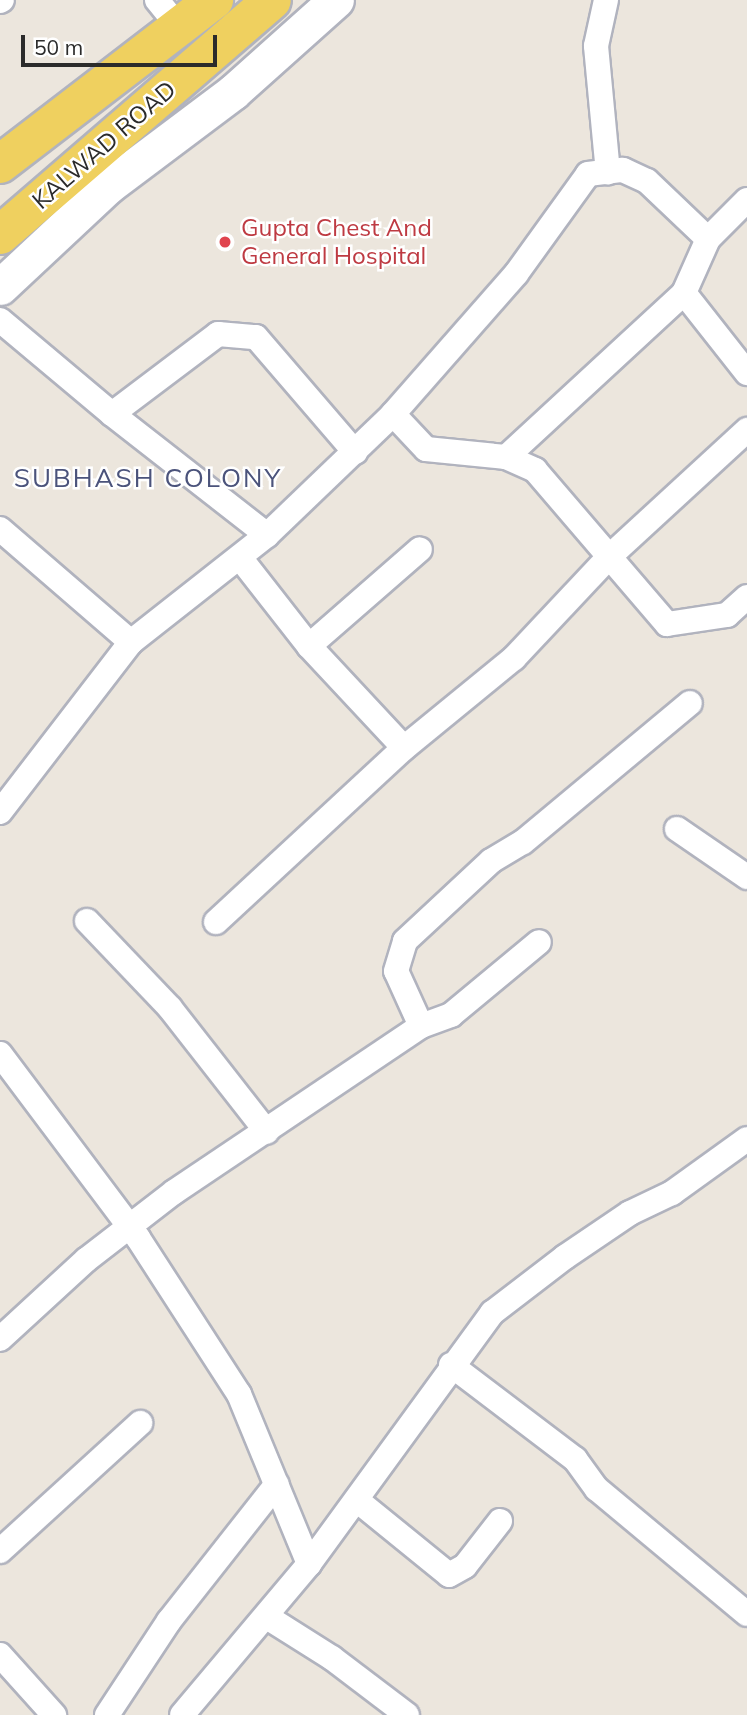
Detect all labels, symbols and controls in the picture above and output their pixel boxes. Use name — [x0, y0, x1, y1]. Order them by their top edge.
scale bar — [24, 21, 220, 65]
text: 50 m — [34, 34, 83, 60]
street label: KALWAD ROAD — [26, 75, 182, 215]
place label: Gupta Chest And General Hospital — [241, 214, 432, 270]
marker: Gupta Chest And General Hospital — [215, 232, 235, 252]
district label: SUBHASH COLONY — [16, 462, 280, 494]

